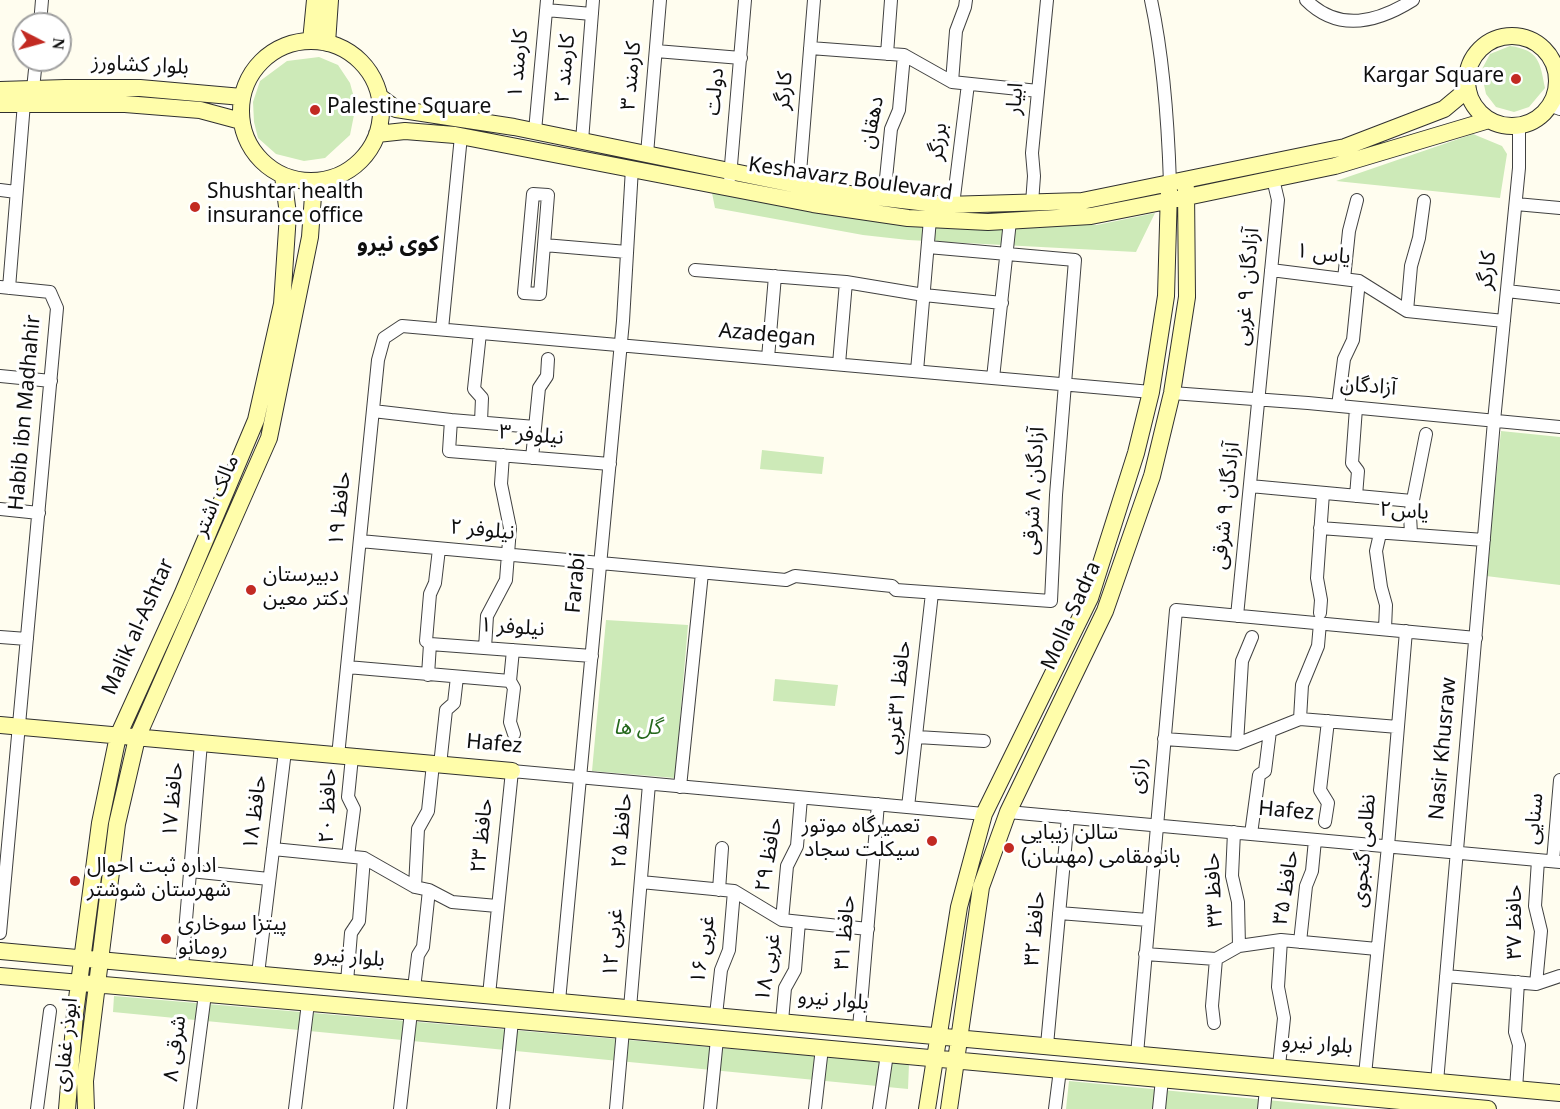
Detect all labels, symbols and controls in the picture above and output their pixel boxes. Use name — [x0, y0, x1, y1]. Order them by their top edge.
north arrow — [12, 12, 72, 72]
street label: کارمند ۱ — [505, 29, 537, 99]
street label: کارمند ۲ — [552, 34, 584, 104]
text: N — [49, 37, 67, 50]
street label: کارمند ۳ — [618, 41, 650, 111]
street label: بلوار کشاورز — [91, 53, 189, 83]
place label: Kargar Square — [1363, 66, 1504, 92]
street label: دولت — [703, 67, 733, 117]
street label: کارگر — [773, 71, 801, 111]
marker: Kargar Square — [1509, 72, 1523, 86]
street label: ابیار — [1004, 82, 1032, 116]
street label: دهقان — [858, 95, 892, 151]
place label: Palestine Square — [327, 97, 491, 123]
marker: Palestine Square — [308, 103, 322, 117]
street label: برزگر — [926, 122, 956, 162]
street label: Keshavarz Boulevard — [746, 155, 954, 209]
place label: Shushtar health insurance office — [207, 182, 364, 232]
marker: Shushtar health insurance office — [188, 200, 202, 214]
street label: آزادگان ۹ غربی — [1232, 227, 1268, 347]
district label: کوی نیرو — [357, 235, 439, 261]
street label: یاس ۱ — [1294, 241, 1352, 273]
street label: کارگر — [1475, 250, 1505, 292]
street label: Habib ibn Madhahir — [7, 314, 49, 512]
street label: Azadegan — [717, 321, 817, 355]
street label: آزادگان — [1339, 374, 1397, 404]
street label: نیلوفر ۳ — [498, 423, 564, 453]
street label: آزادگان ۸ شرقی — [1021, 426, 1053, 556]
street label: آزادگان ۹ شرقی — [1210, 441, 1248, 571]
street label: مالک اشتر — [191, 452, 247, 542]
street label: حافظ ۱۹ — [327, 470, 359, 548]
street label: یاس۲ — [1378, 500, 1430, 528]
street label: نیلوفر ۲ — [449, 518, 515, 548]
street label: Farabi — [564, 551, 594, 615]
street label: Malik al-Ashtar — [100, 556, 182, 700]
street label: Molla Sadra — [1039, 559, 1109, 675]
place label: دبیرستان دکتر معین — [263, 565, 348, 615]
marker: دبیرستان دکتر معین — [244, 583, 258, 597]
street label: نیلوفر ۱ — [479, 615, 545, 645]
street label: حافظ ۳۱غربی — [883, 640, 919, 756]
street label: Nasir Khusraw — [1427, 677, 1465, 821]
park label: گل ها — [613, 718, 661, 744]
street label: Hafez — [465, 732, 523, 762]
street label: رازی — [1127, 757, 1155, 795]
street label: حافظ ۱۷ — [160, 762, 192, 838]
street label: حافظ ۲۰ — [317, 768, 345, 844]
street label: حافظ ۱۸ — [241, 774, 275, 852]
street label: سنایی — [1522, 792, 1552, 846]
street label: حافظ ۲۵ — [609, 793, 641, 869]
street label: نظامی گنجوی — [1349, 793, 1385, 909]
street label: حافظ ۲۳ — [469, 797, 501, 875]
street label: Hafez — [1257, 799, 1315, 829]
street label: حافظ ۲۹ — [753, 816, 791, 894]
place label: تعمیرگاه موتور سیکلت سجاد — [802, 816, 920, 866]
place label: سالن زیبایی بانومقامی (مهسان) — [1021, 823, 1180, 873]
marker: تعمیرگاه موتور سیکلت سجاد — [925, 834, 939, 848]
marker: سالن زیبایی بانومقامی (مهسان) — [1002, 841, 1016, 855]
street label: حافظ ۳۵ — [1271, 849, 1307, 927]
street label: حافظ ۳۳ — [1202, 852, 1232, 928]
place label: اداره ثبت احوال شهرستان شوشتر — [87, 856, 231, 906]
marker: اداره ثبت احوال شهرستان شوشتر — [68, 874, 82, 888]
street label: حافظ ۳۷ — [1505, 885, 1531, 959]
street label: حافظ ۳۲ — [1022, 891, 1054, 967]
street label: حافظ ۳۱ — [832, 895, 864, 971]
street label: ۱۲ غربی — [600, 908, 632, 978]
place label: پیتزا سوخاری رومانو — [178, 914, 287, 964]
street label: ۱۶ غربی — [688, 914, 724, 986]
marker: پیتزا سوخاری رومانو — [159, 932, 173, 946]
street label: ۱۸ غربی — [753, 932, 789, 1004]
street label: بلوار نیرو — [312, 944, 386, 976]
street label: بلوار نیرو — [796, 987, 870, 1019]
street label: ابوذر غفاری — [52, 997, 86, 1093]
street label: ۸ شرقی — [161, 1014, 195, 1084]
street label: بلوار نیرو — [1280, 1031, 1354, 1063]

